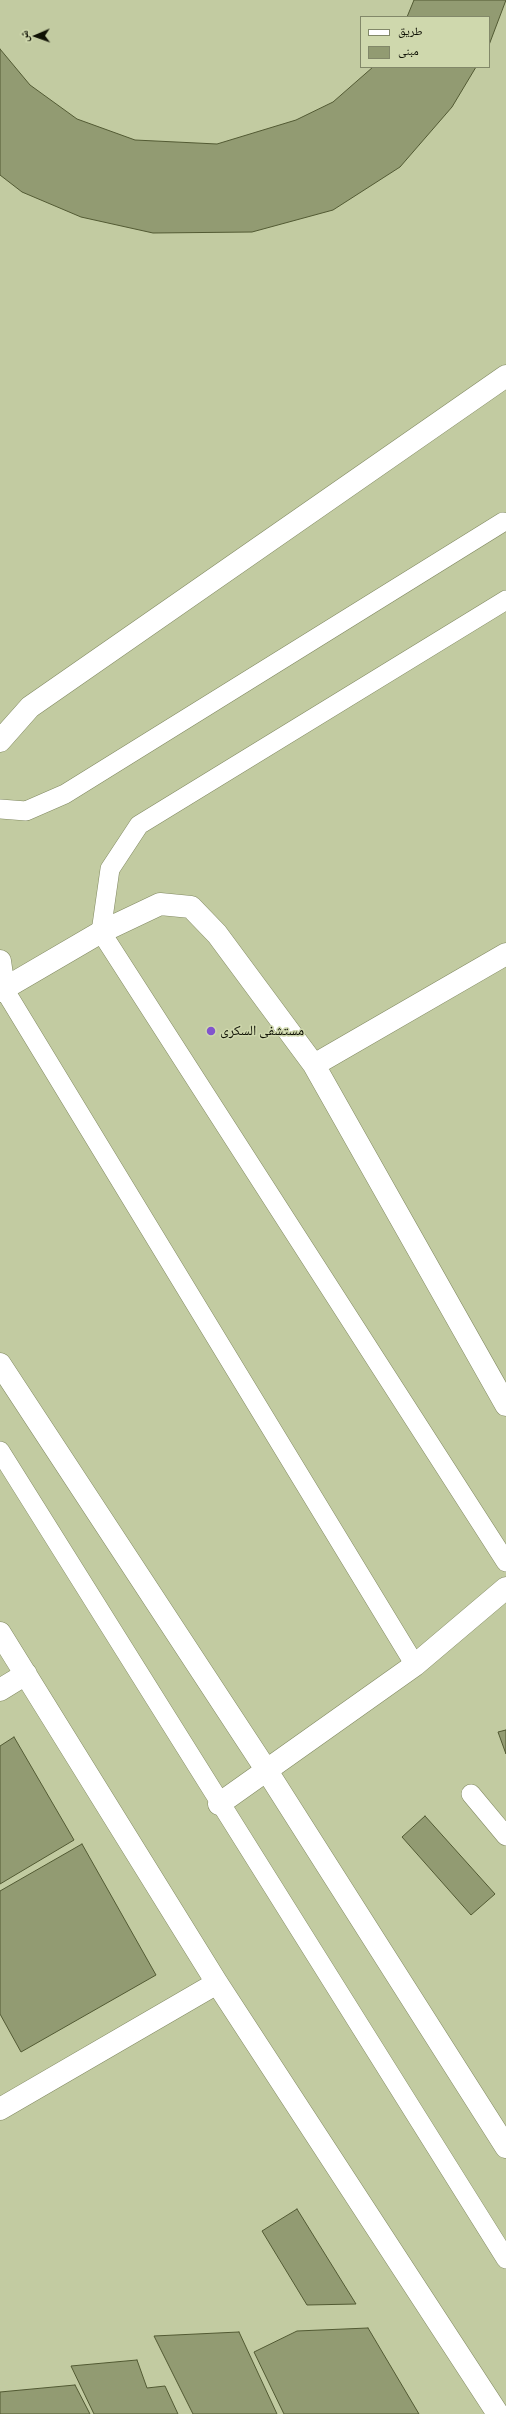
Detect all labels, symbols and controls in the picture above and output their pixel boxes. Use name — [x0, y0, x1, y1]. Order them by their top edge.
north arrow — [16, 16, 56, 56]
legend — [360, 16, 490, 68]
text: طريق — [398, 22, 423, 39]
text: ش — [16, 30, 31, 43]
text: مبنى — [398, 42, 419, 59]
place label: مستشفى السكرى — [220, 1023, 304, 1039]
marker: مستشفى السكرى — [205, 1025, 217, 1037]

